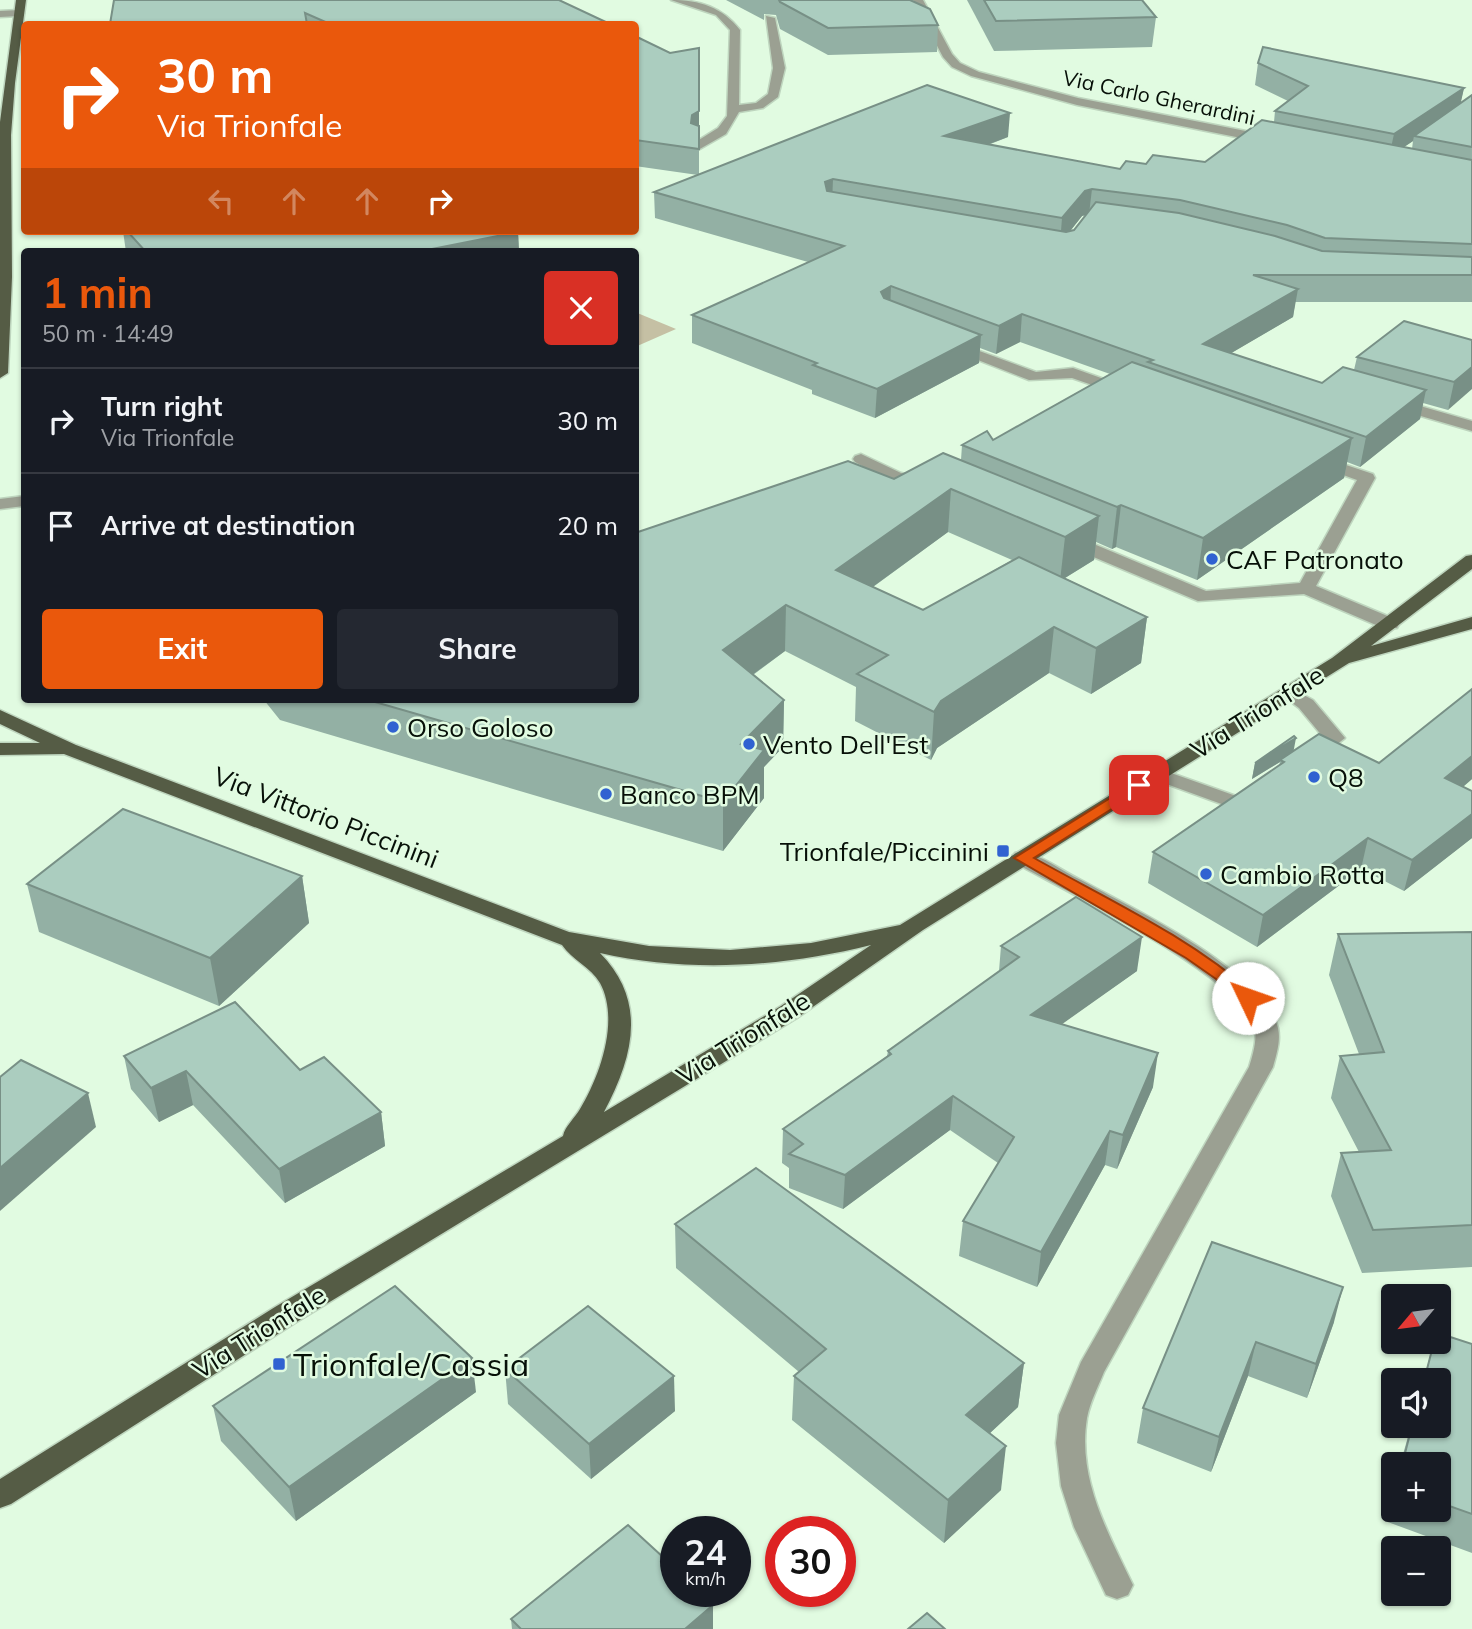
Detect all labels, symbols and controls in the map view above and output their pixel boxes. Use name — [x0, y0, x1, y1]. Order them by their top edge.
text: 30 m — [157, 44, 273, 105]
icon: right — [42, 49, 133, 140]
street label: Via Carlo Gherardini — [1060, 64, 1258, 130]
text: Via Trionfale — [157, 105, 343, 145]
icon: left — [202, 182, 240, 220]
icon: ahead — [275, 182, 313, 220]
icon: ahead — [348, 182, 386, 220]
icon: right — [421, 182, 459, 220]
text: 1 min — [42, 266, 153, 319]
button: close — [544, 271, 618, 345]
text: 50 m · 14:49 — [42, 319, 174, 348]
text: Turn right — [101, 390, 222, 423]
icon: right — [42, 402, 80, 440]
text: 30 m — [557, 404, 618, 437]
text: Via Trionfale — [101, 423, 234, 452]
icon: arrive — [42, 507, 80, 545]
text: Arrive at destination — [101, 509, 356, 542]
text: 20 m — [557, 509, 618, 542]
place label: CAF Patronato — [1226, 543, 1404, 576]
marker: CAF Patronato — [1204, 551, 1220, 567]
button: Exit — [42, 609, 323, 689]
button: Share — [337, 609, 618, 689]
street label: Via Trionfale — [1184, 658, 1330, 766]
place label: Orso Goloso — [407, 711, 554, 744]
marker: Orso Goloso — [385, 719, 401, 735]
place label: Vento Dell'Est — [763, 728, 928, 761]
marker: Vento Dell'Est — [741, 736, 757, 752]
pin — [1109, 755, 1169, 815]
street label: Via Vittorio Piccinini — [209, 759, 443, 875]
place label: Q8 — [1328, 761, 1364, 794]
icon: arrive — [1120, 766, 1158, 804]
marker: Q8 — [1306, 769, 1322, 785]
place label: Banco BPM — [620, 778, 760, 811]
marker: Banco BPM — [598, 786, 614, 802]
place label: Trionfale/Piccinini — [780, 835, 989, 868]
marker: Trionfale/Piccinini — [995, 843, 1011, 859]
place label: Cambio Rotta — [1220, 858, 1385, 891]
marker: Cambio Rotta — [1198, 866, 1214, 882]
position arrow — [1211, 961, 1285, 1035]
street label: Via Trionfale — [670, 984, 816, 1092]
street label: Via Trionfale — [186, 1278, 332, 1386]
north arrow — [1381, 1284, 1451, 1354]
map controls — [1381, 1284, 1451, 1606]
place label: Trionfale/Cassia — [293, 1344, 529, 1384]
marker: Trionfale/Cassia — [271, 1356, 287, 1372]
button: sound — [1381, 1368, 1451, 1438]
button: + — [1381, 1452, 1451, 1522]
speed limit sign: 30 — [765, 1516, 856, 1607]
text: 24 — [684, 1530, 727, 1574]
button: − — [1381, 1536, 1451, 1606]
text: km/h — [685, 1567, 726, 1590]

